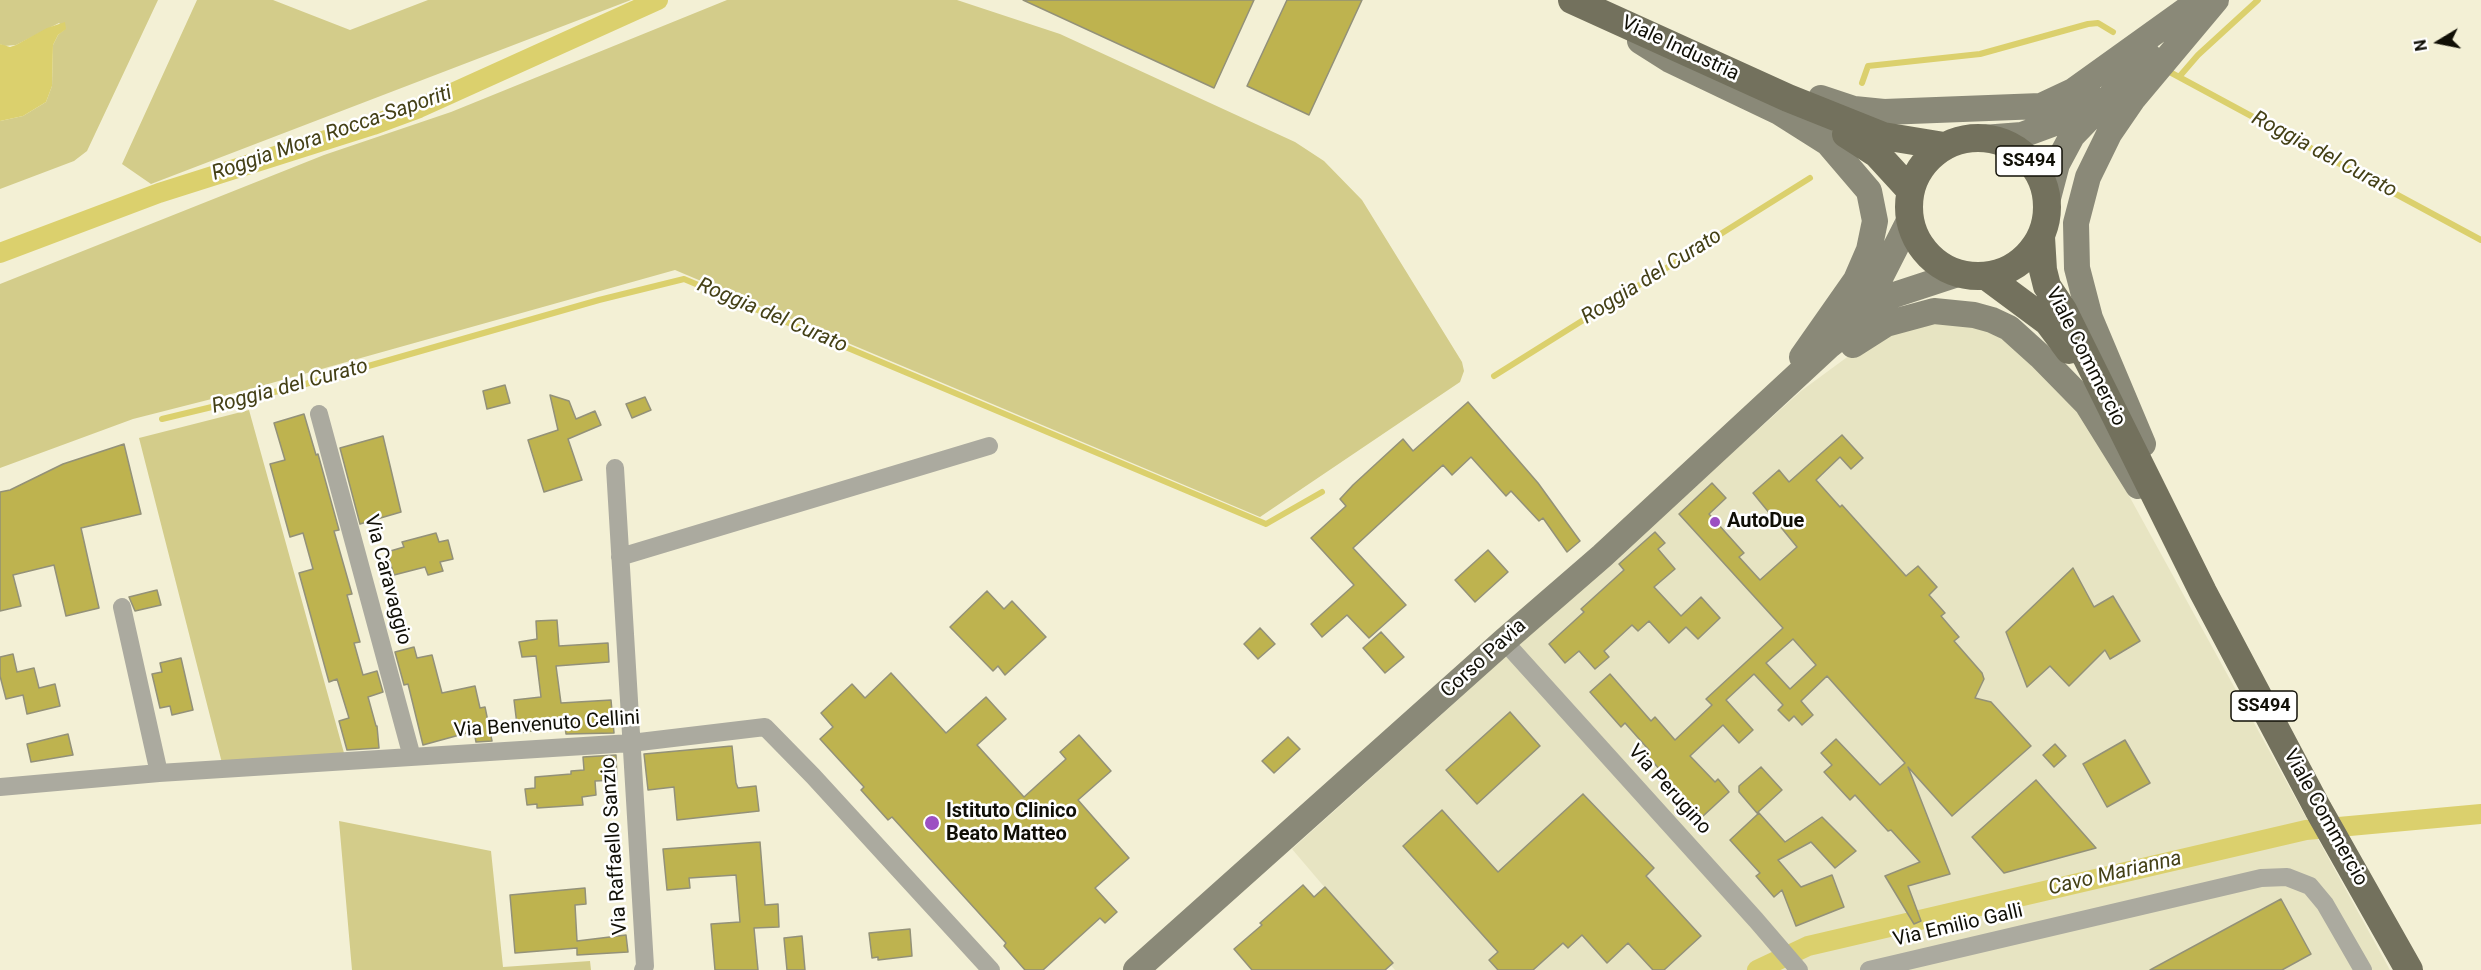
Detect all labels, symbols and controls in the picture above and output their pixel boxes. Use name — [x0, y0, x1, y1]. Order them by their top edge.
street label: Viale Industria — [1617, 11, 1743, 87]
north arrow — [2409, 12, 2469, 72]
text: N — [2410, 38, 2431, 52]
water label: Roggia Mora Rocca-Saporiti — [209, 81, 455, 187]
water label: Roggia del Curato — [2247, 106, 2401, 204]
road number: SS494 — [1996, 146, 2062, 176]
water label: Roggia del Curato — [1577, 224, 1727, 330]
water label: Roggia del Curato — [693, 273, 851, 359]
street label: Viale Commercio — [2040, 284, 2130, 430]
water label: Roggia del Curato — [209, 354, 371, 420]
place label: AutoDue — [1727, 510, 1804, 534]
street label: Via Caravaggio — [358, 512, 416, 648]
marker: AutoDue — [1708, 515, 1722, 529]
street label: Corso Pavia — [1436, 614, 1532, 704]
road number: SS494 — [2231, 691, 2297, 721]
street label: Via Benvenuto Cellini — [453, 707, 641, 743]
street label: Via Perugino — [1622, 740, 1716, 840]
street label: Viale Commercio — [2278, 746, 2372, 890]
street label: Via Raffaello Sanzio — [597, 756, 633, 936]
place label: Istituto Clinico Beato Matteo — [946, 800, 1077, 847]
marker: Istituto Clinico Beato Matteo — [923, 814, 941, 832]
water label: Cavo Marianna — [2046, 846, 2184, 902]
street label: Via Emilio Galli — [1891, 899, 2025, 953]

